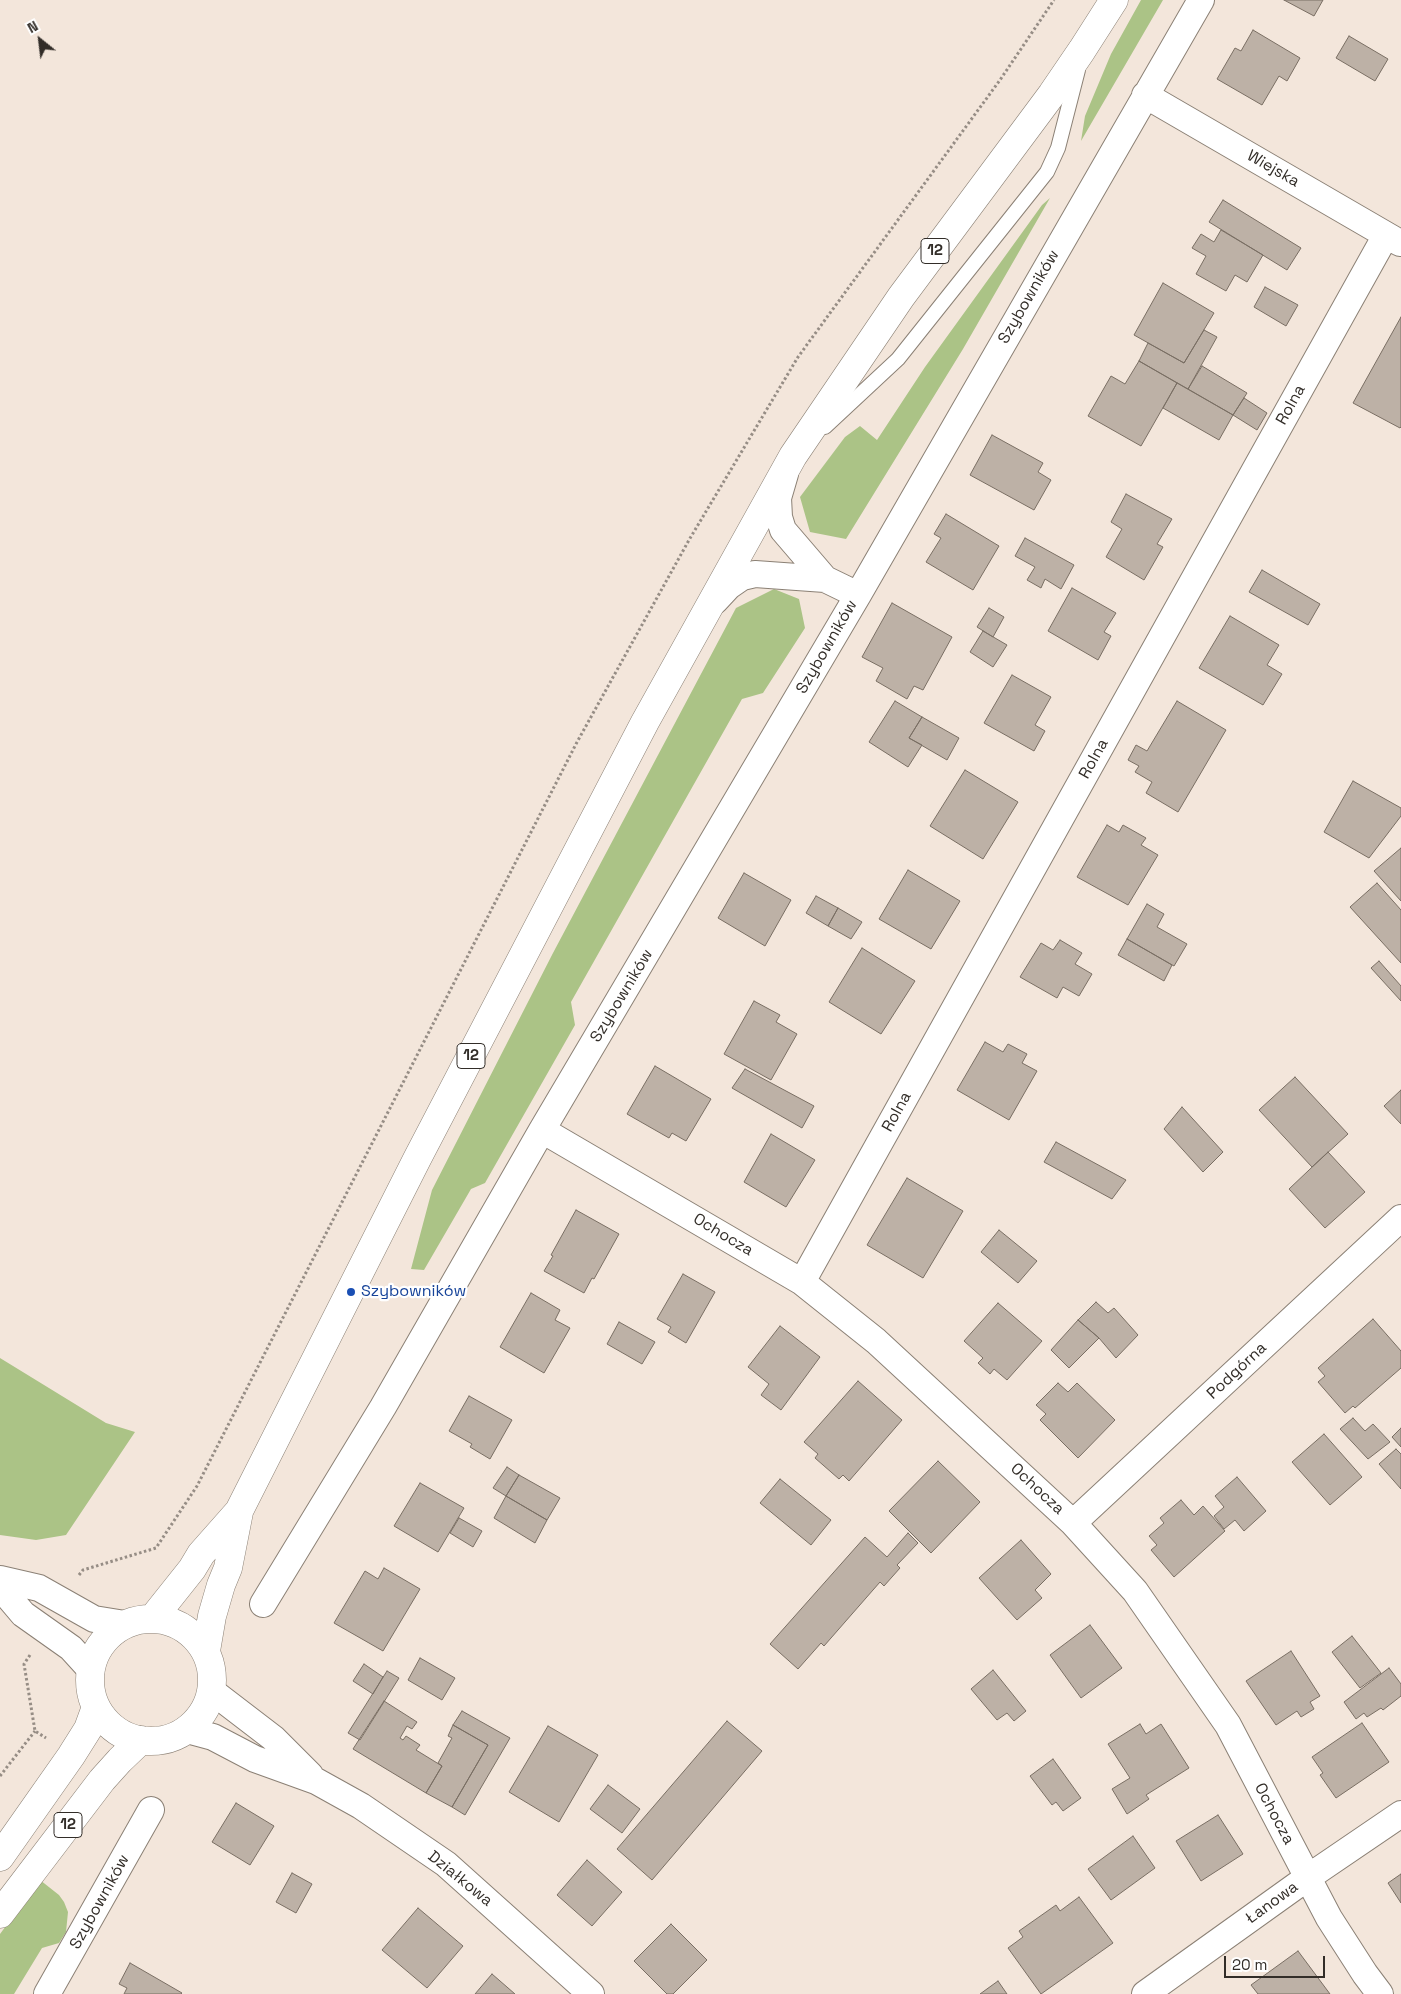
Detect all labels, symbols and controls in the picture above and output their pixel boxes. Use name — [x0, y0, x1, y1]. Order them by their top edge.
north arrow — [15, 15, 65, 65]
text: N — [24, 17, 41, 37]
street label: Wiejska — [1243, 146, 1303, 192]
road number: 12 — [921, 238, 949, 264]
street label: Szybowników — [994, 247, 1064, 347]
street label: Rolna — [1272, 382, 1310, 428]
street label: Szybowników — [792, 597, 862, 697]
street label: Rolna — [1075, 736, 1113, 782]
street label: Szybowników — [587, 946, 657, 1046]
road number: 12 — [457, 1044, 485, 1068]
street label: Rolna — [878, 1089, 916, 1135]
street label: Ochocza — [689, 1210, 757, 1260]
place label: Szybowników — [361, 1282, 466, 1302]
marker: Szybowników — [345, 1286, 357, 1298]
street label: Podgórna — [1203, 1338, 1271, 1404]
street label: Ochocza — [1006, 1459, 1068, 1519]
street label: Ochocza — [1250, 1780, 1298, 1848]
road number: 12 — [54, 1812, 82, 1838]
street label: Działkowa — [424, 1847, 496, 1911]
street label: Szybowników — [66, 1851, 134, 1953]
street label: Łanowa — [1242, 1878, 1302, 1928]
scale bar — [1226, 1946, 1327, 1978]
text: 20 m — [1232, 1955, 1267, 1974]

